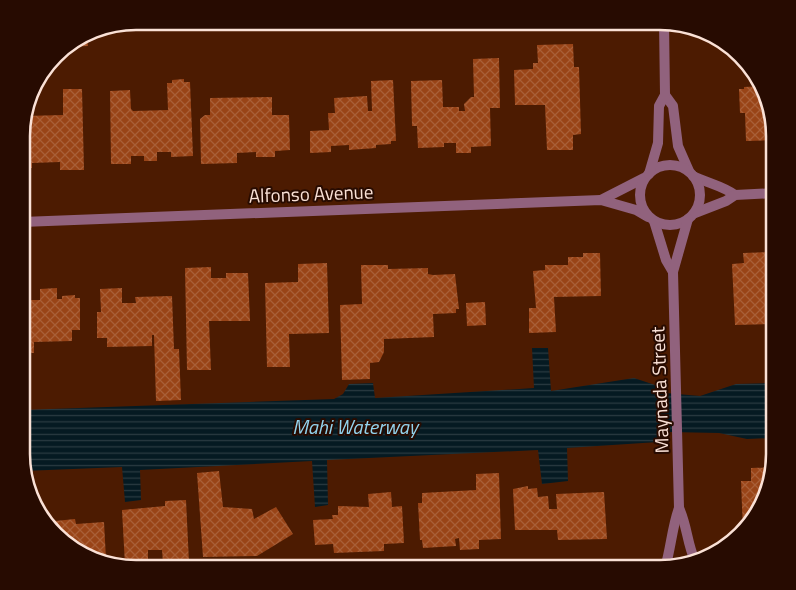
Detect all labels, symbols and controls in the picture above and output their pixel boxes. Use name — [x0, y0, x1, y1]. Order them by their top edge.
street label: Alfonso Avenue — [248, 176, 374, 210]
street label: Maynada Street — [642, 326, 676, 454]
water label: Mahi Waterway — [292, 411, 420, 442]

